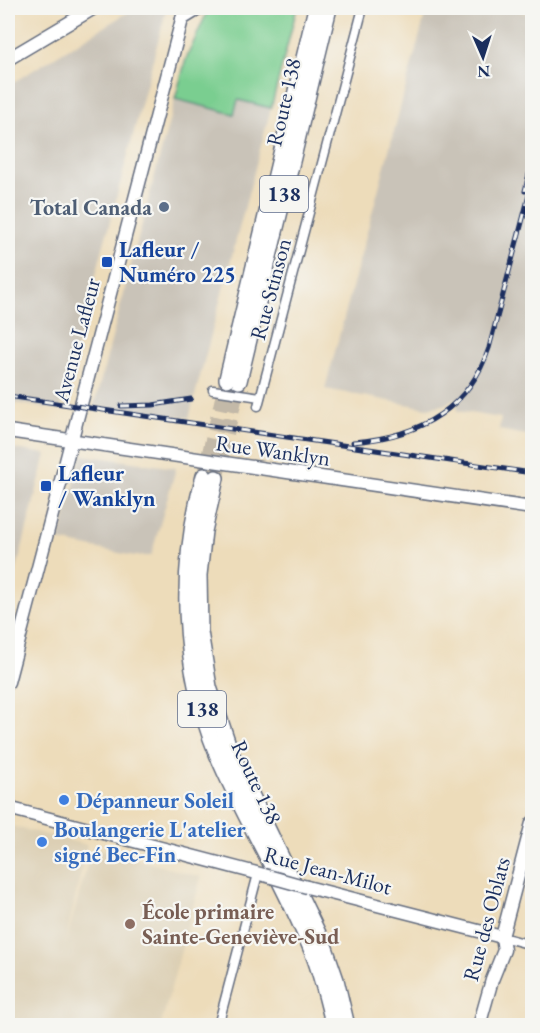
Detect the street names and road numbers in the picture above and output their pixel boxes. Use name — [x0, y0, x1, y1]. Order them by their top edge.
street label: Route 138 — [259, 55, 308, 149]
road number: 138 — [260, 176, 308, 212]
street label: Rue Stinson — [243, 235, 298, 343]
street label: Avenue Lafleur — [46, 274, 107, 407]
street label: Rue Wanklyn — [214, 428, 332, 473]
road number: 138 — [178, 691, 226, 727]
street label: Route 138 — [224, 735, 289, 829]
street label: Rue Jean-Milot — [261, 840, 395, 901]
street label: Rue des Oblats — [456, 854, 517, 984]

